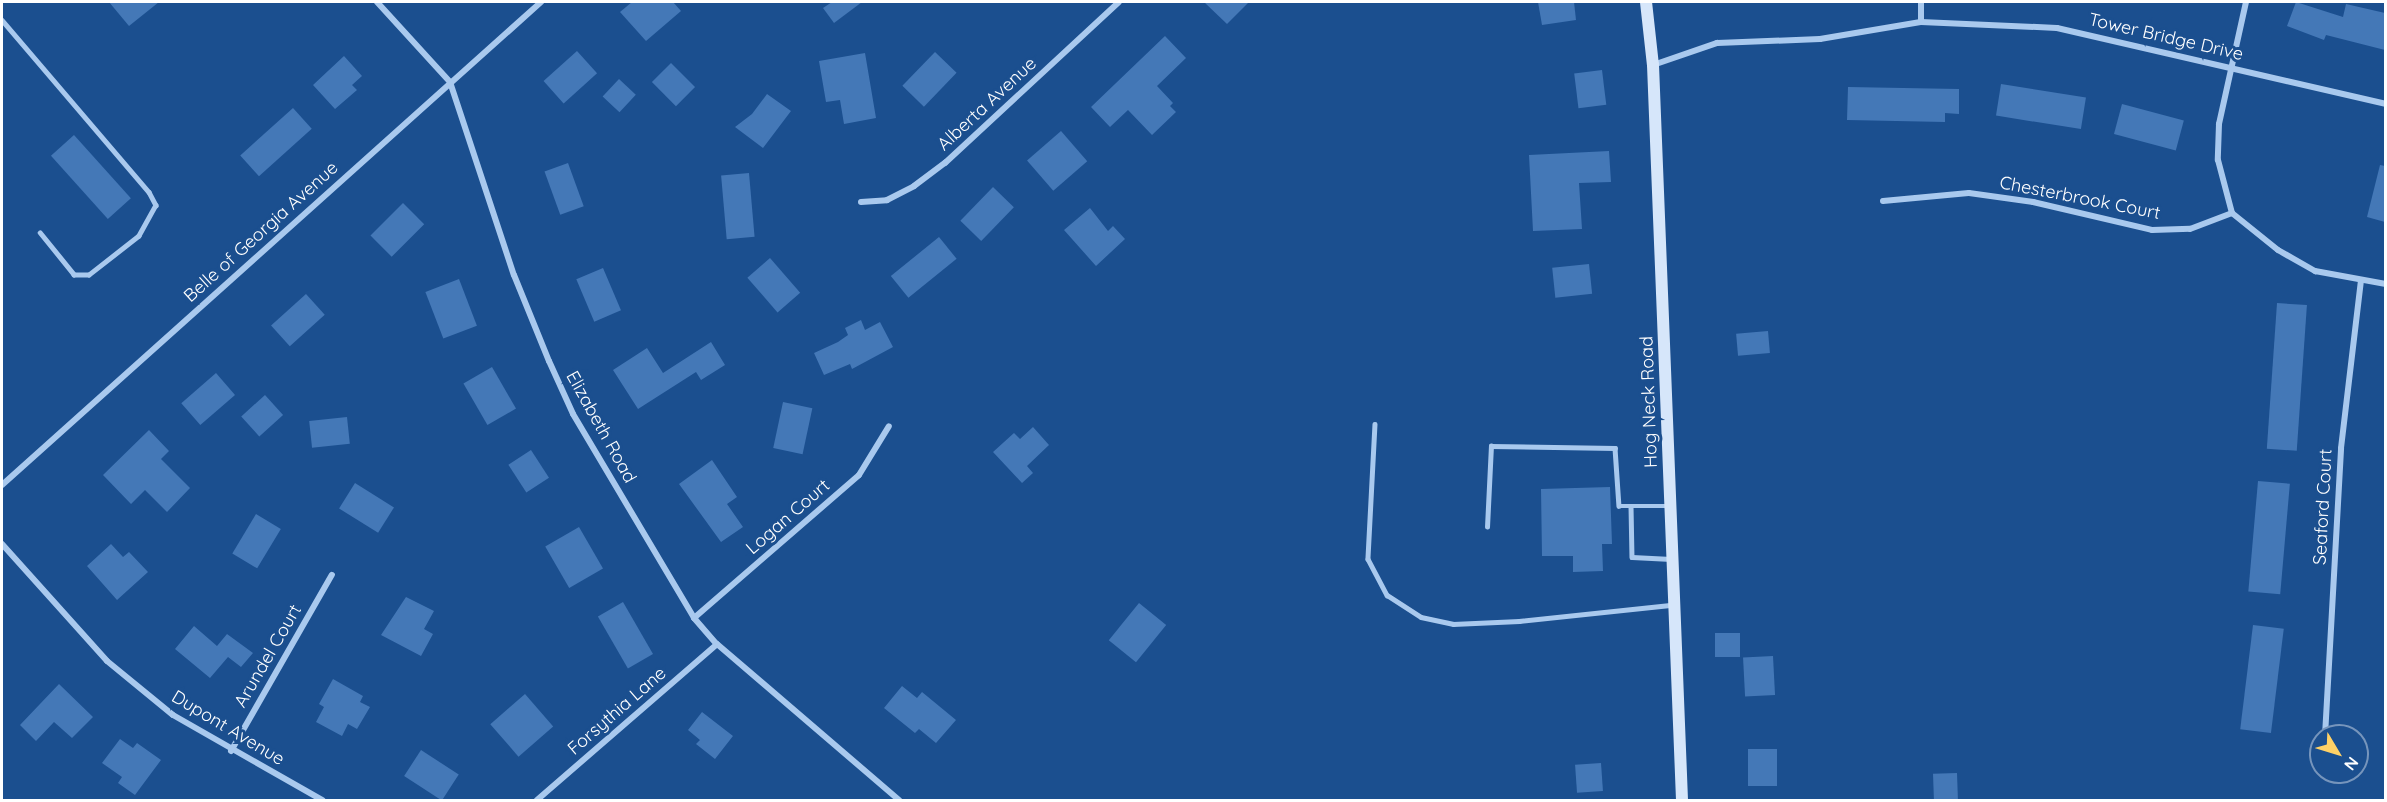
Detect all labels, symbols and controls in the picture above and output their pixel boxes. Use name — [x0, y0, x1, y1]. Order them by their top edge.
street label: Tower Bridge Drive — [2087, 9, 2245, 65]
street label: Alberta Avenue — [933, 53, 1041, 155]
street label: Belle of Georgia Avenue — [179, 157, 343, 307]
street label: Chesterbrook Court — [1998, 172, 2162, 224]
street label: Hog Neck Road — [1636, 336, 1662, 468]
street label: Elizabeth Road — [561, 367, 641, 487]
street label: Seaford Court — [2309, 448, 2337, 566]
street label: Logan Court — [742, 475, 834, 559]
street label: Arundel Court — [230, 601, 306, 711]
street label: Forsythia Lane — [563, 662, 671, 760]
street label: Dupont Avenue — [168, 686, 288, 770]
north arrow — [2309, 724, 2369, 784]
text: N — [2340, 753, 2363, 775]

